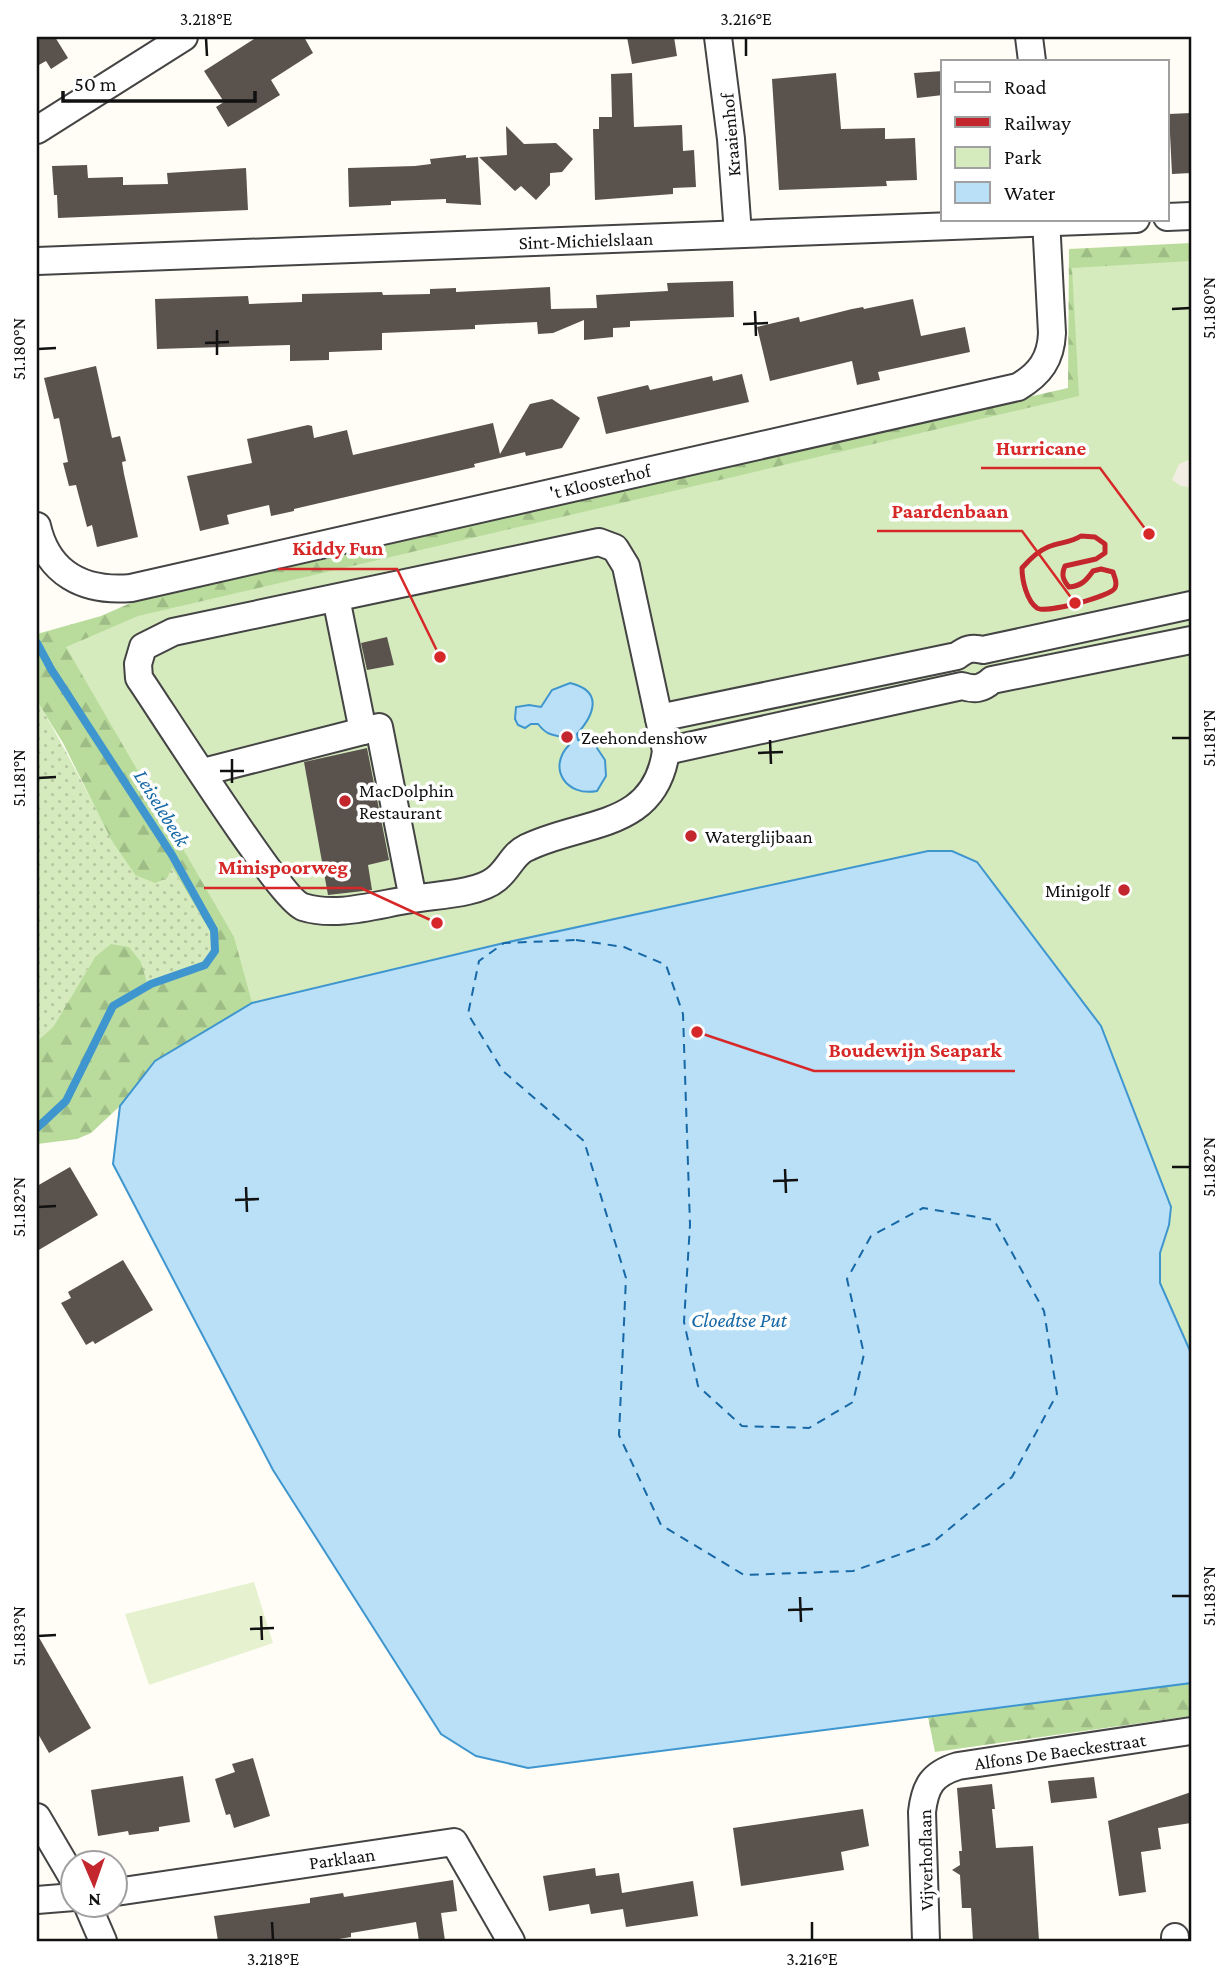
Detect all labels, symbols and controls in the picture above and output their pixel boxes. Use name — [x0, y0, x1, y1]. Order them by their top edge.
text: 3.218°E — [180, 9, 233, 29]
text: 3.216°E — [720, 9, 772, 29]
scale bar — [63, 60, 256, 104]
legend — [941, 60, 1168, 220]
text: 50 m — [74, 72, 117, 96]
text: Road — [1004, 75, 1047, 99]
street label: Kraaienhof — [716, 91, 745, 178]
text: Railway — [1004, 111, 1071, 135]
text: Park — [1004, 145, 1041, 169]
text: Water — [1004, 181, 1056, 205]
street label: Sint-Michielslaan — [518, 228, 654, 253]
text: 51.180°N — [1199, 277, 1219, 339]
text: 51.180°N — [9, 318, 29, 380]
callout: Hurricane — [981, 426, 1100, 468]
text: Hurricane — [996, 436, 1087, 460]
street label: 't Kloosterhof — [548, 459, 654, 503]
callout: Paardenbaan — [877, 489, 1022, 531]
text: Paardenbaan — [892, 499, 1008, 523]
callout: Kiddy Fun — [278, 527, 397, 569]
text: Kiddy Fun — [292, 536, 384, 560]
text: 51.181°N — [1199, 709, 1219, 767]
place label: Zeehondenshow — [581, 727, 707, 748]
marker: Zeehondenshow — [559, 729, 575, 745]
text: 51.181°N — [9, 749, 29, 807]
water label: Leiselebeek — [129, 765, 195, 852]
place label: MacDolphin Restaurant — [359, 780, 454, 823]
marker: MacDolphin Restaurant — [337, 793, 353, 809]
place label: Waterglijbaan — [705, 826, 813, 848]
marker: Waterglijbaan — [683, 828, 699, 844]
callout: Minispoorweg — [204, 846, 361, 888]
text: Minispoorweg — [218, 855, 348, 879]
place label: Minigolf — [1045, 880, 1111, 901]
marker: Minigolf — [1116, 882, 1132, 898]
callout: Boudewijn Seapark — [814, 1029, 1015, 1071]
text: Boudewijn Seapark — [828, 1038, 1002, 1062]
text: 51.182°N — [1199, 1137, 1219, 1197]
text: 51.182°N — [9, 1177, 29, 1237]
water label: Cloedtse Put — [691, 1308, 788, 1332]
text: 51.183°N — [1199, 1566, 1219, 1626]
text: 51.183°N — [9, 1606, 29, 1666]
street label: Alfons De Baeckestraat — [973, 1729, 1148, 1774]
street label: Vijverhoflaan — [914, 1809, 938, 1911]
street label: Parklaan — [308, 1843, 376, 1874]
north arrow — [60, 1848, 130, 1918]
text: N — [88, 1890, 101, 1911]
text: 3.218°E — [247, 1949, 300, 1969]
text: 3.216°E — [786, 1949, 838, 1969]

